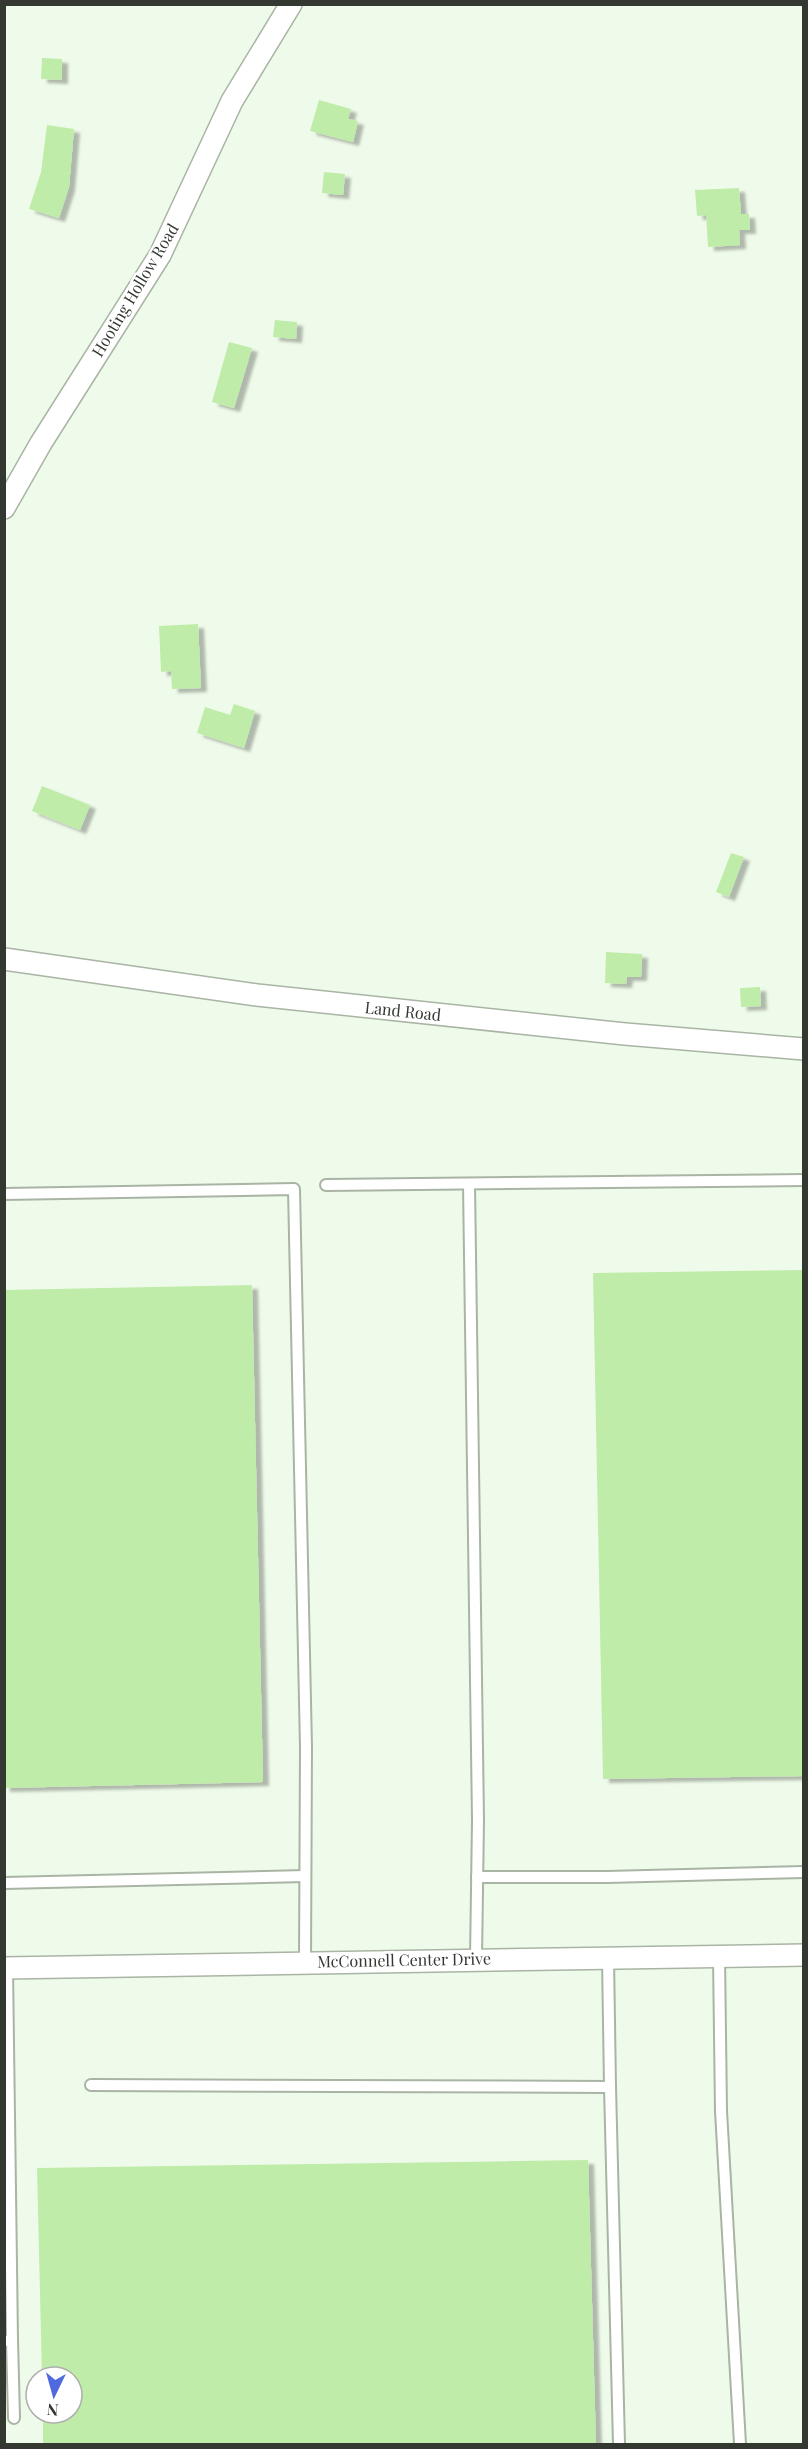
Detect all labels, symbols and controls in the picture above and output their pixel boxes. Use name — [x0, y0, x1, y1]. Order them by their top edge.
street label: Hooting Hollow Road — [86, 219, 183, 360]
street label: Land Road — [364, 996, 442, 1025]
street label: McConnell Center Drive — [317, 1947, 491, 1972]
north arrow — [24, 2365, 84, 2425]
text: N — [46, 2399, 59, 2421]

